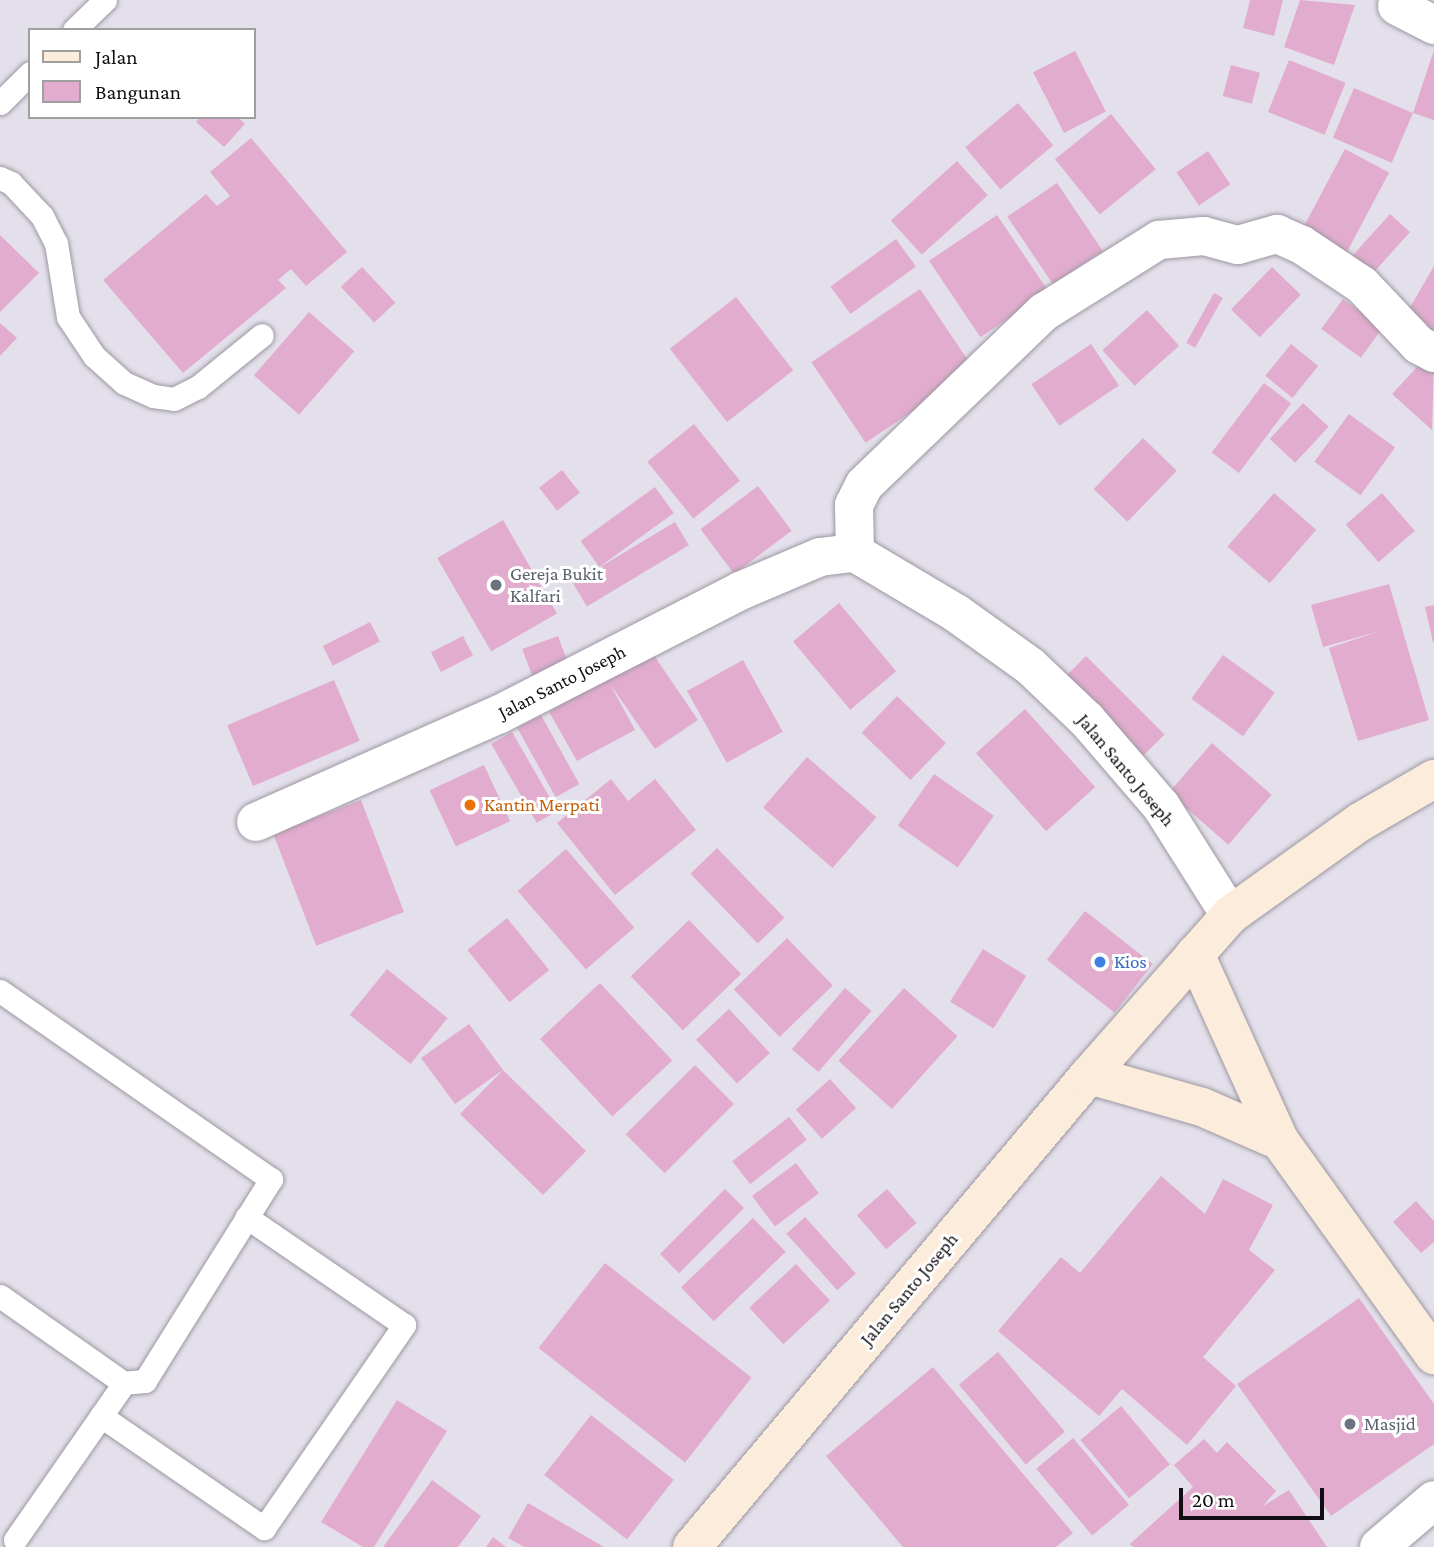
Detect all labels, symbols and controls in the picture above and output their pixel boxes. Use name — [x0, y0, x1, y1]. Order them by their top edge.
legend — [28, 28, 256, 119]
text: Jalan — [95, 45, 137, 69]
text: Bangunan — [95, 80, 181, 104]
place label: Gereja Bukit Kalfari — [510, 563, 603, 607]
marker: Gereja Bukit Kalfari — [488, 577, 504, 593]
street label: Jalan Santo Joseph — [494, 640, 630, 724]
street label: Jalan Santo Joseph — [1072, 709, 1180, 831]
place label: Kantin Merpati — [484, 794, 600, 816]
marker: Kantin Merpati — [462, 797, 478, 813]
place label: Kios — [1114, 951, 1147, 973]
marker: Kios — [1092, 954, 1108, 970]
street label: Jalan Santo Joseph — [855, 1228, 963, 1350]
place label: Masjid — [1364, 1413, 1416, 1435]
marker: Masjid — [1342, 1416, 1358, 1432]
scale bar — [1182, 1474, 1327, 1518]
text: 20 m — [1192, 1488, 1235, 1512]

